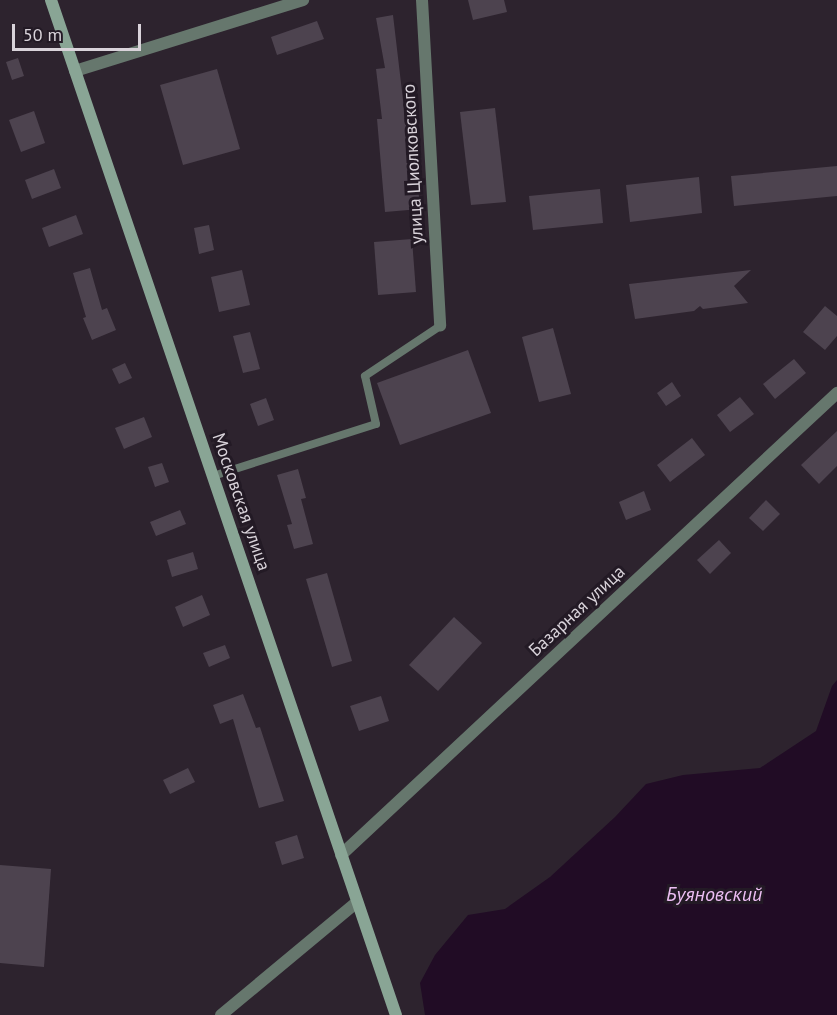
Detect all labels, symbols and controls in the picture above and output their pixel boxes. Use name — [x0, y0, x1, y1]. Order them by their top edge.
scale bar — [15, 12, 144, 50]
text: 50 m — [23, 23, 62, 46]
street label: улица Циолковского — [398, 83, 428, 245]
street label: Московская улица — [207, 430, 275, 574]
street label: Базарная улица — [525, 561, 629, 661]
water label: Буяновский — [666, 882, 762, 906]

